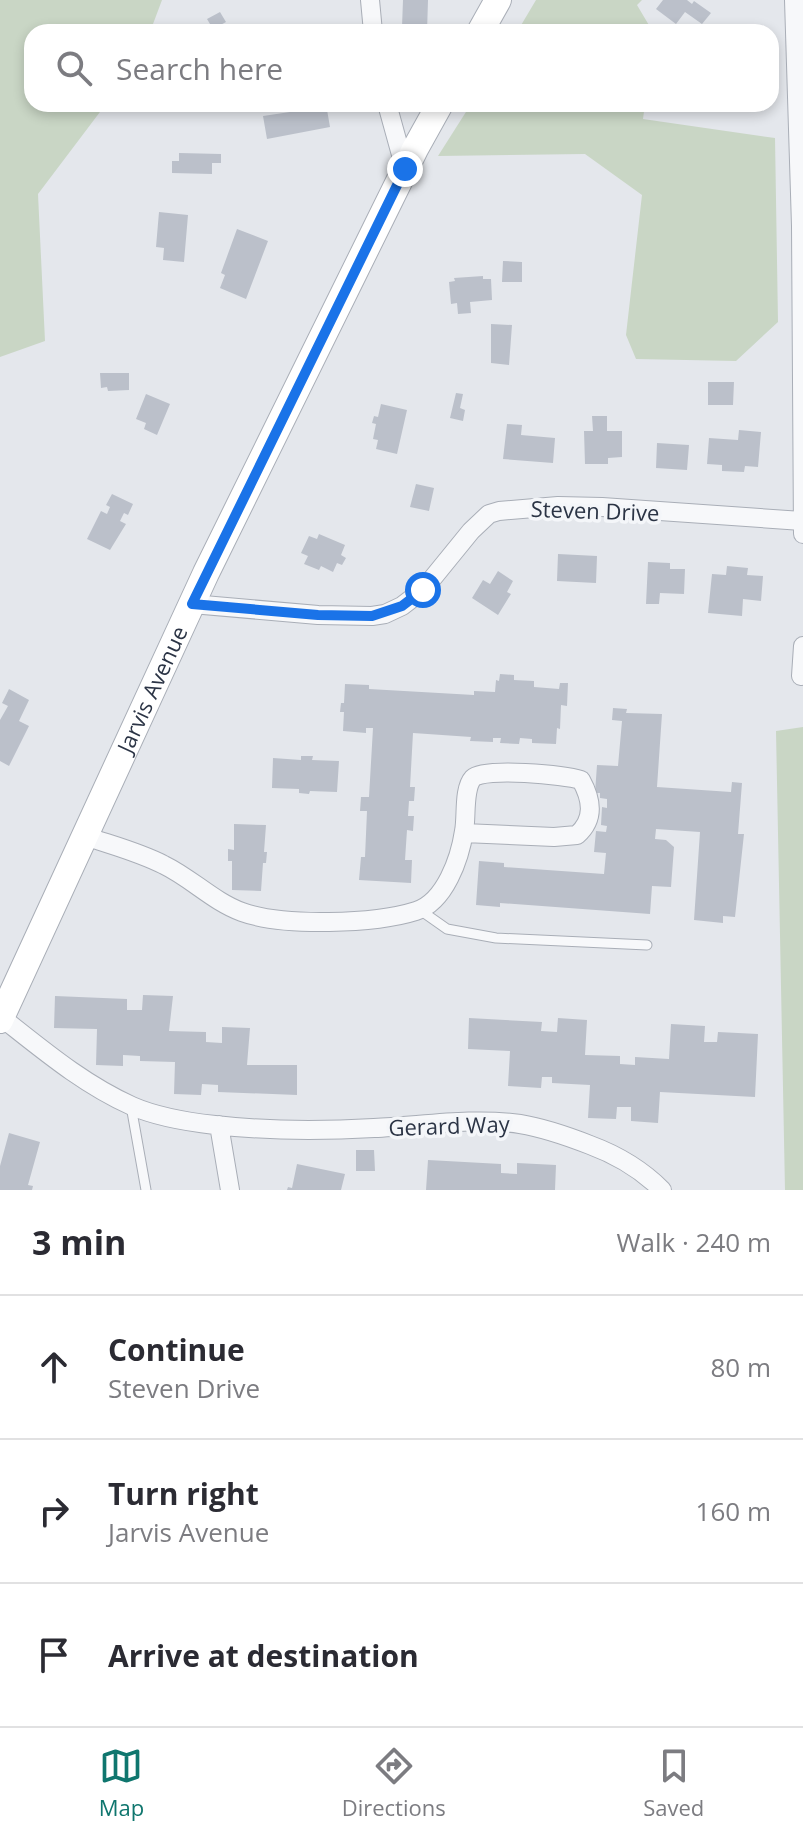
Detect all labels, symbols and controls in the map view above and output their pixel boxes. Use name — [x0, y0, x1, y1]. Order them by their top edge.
search box — [24, 24, 779, 112]
icon: search — [52, 46, 96, 90]
text: Search here — [116, 48, 283, 89]
route end — [387, 151, 423, 187]
street label: Steven Drive — [530, 493, 660, 527]
route start — [405, 572, 441, 608]
street label: Jarvis Avenue — [108, 621, 194, 759]
street label: Gerard Way — [388, 1108, 511, 1142]
text: 3 min — [32, 1219, 126, 1265]
text: Walk · 240 m — [617, 1224, 771, 1260]
text: Continue — [108, 1329, 245, 1370]
icon: ahead — [32, 1345, 76, 1389]
text: 80 m — [710, 1349, 771, 1385]
text: Steven Drive — [108, 1370, 260, 1406]
text: Turn right — [108, 1473, 259, 1514]
icon: right — [32, 1489, 76, 1533]
text: 160 m — [696, 1493, 771, 1529]
text: Jarvis Avenue — [108, 1514, 269, 1550]
icon: arrive — [32, 1633, 76, 1677]
text: Arrive at destination — [108, 1635, 419, 1676]
tab: Map — [99, 1744, 144, 1822]
tab: Directions — [342, 1744, 446, 1822]
tab: Saved — [643, 1744, 704, 1822]

